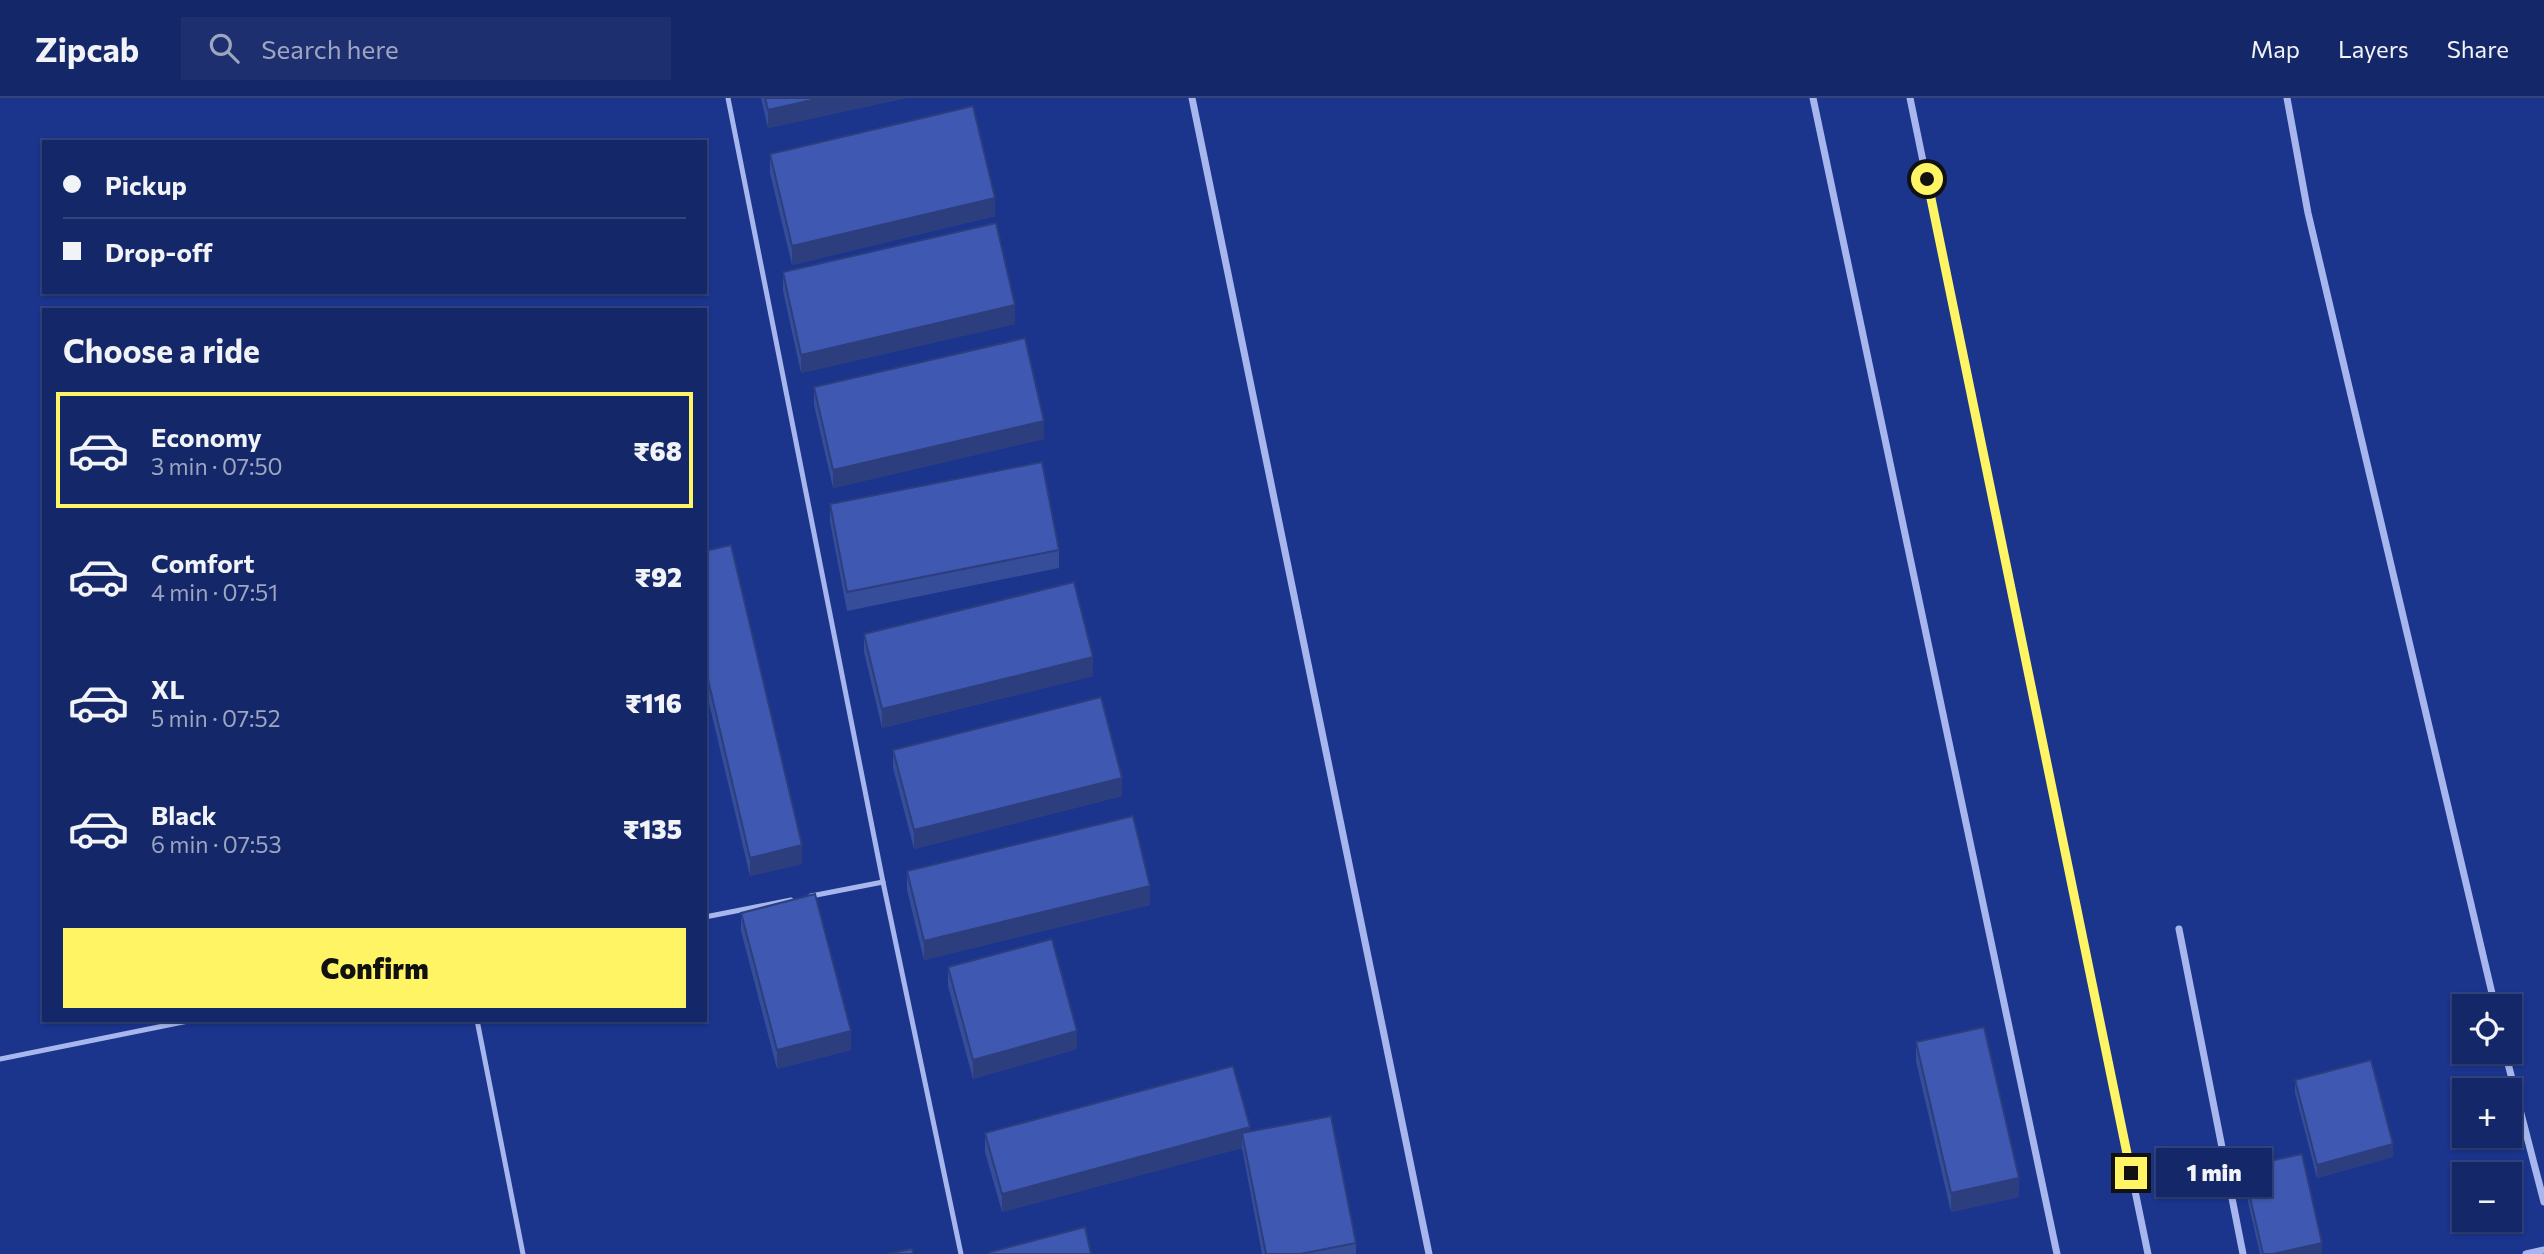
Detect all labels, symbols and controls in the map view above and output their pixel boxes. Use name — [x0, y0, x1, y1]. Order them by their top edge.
search box — [181, 17, 671, 80]
text: Zipcab — [35, 28, 139, 69]
icon: search — [205, 29, 243, 67]
text: Search here — [261, 33, 399, 64]
text: Map — [2251, 34, 2300, 63]
text: Layers — [2338, 34, 2409, 63]
text: Share — [2447, 34, 2509, 63]
route start — [1911, 163, 1943, 195]
text: Pickup — [105, 169, 187, 200]
text: Drop-off — [105, 236, 212, 267]
text: Choose a ride — [63, 330, 260, 370]
icon: car — [67, 419, 130, 482]
text: Economy — [151, 421, 262, 452]
text: ₹68 — [633, 435, 682, 466]
text: 3 min · 07:50 — [151, 452, 283, 480]
icon: car — [67, 545, 130, 608]
text: Comfort — [151, 547, 254, 578]
text: ₹92 — [635, 561, 682, 592]
text: 4 min · 07:51 — [151, 578, 278, 606]
icon: car — [67, 671, 130, 734]
text: XL — [151, 673, 185, 704]
text: ₹116 — [625, 687, 682, 718]
text: 5 min · 07:52 — [151, 704, 280, 732]
icon: car — [67, 797, 130, 860]
text: Black — [151, 799, 217, 830]
text: ₹135 — [623, 813, 682, 844]
text: 6 min · 07:53 — [151, 830, 282, 858]
button: Confirm — [63, 928, 686, 1008]
map controls — [2452, 994, 2522, 1232]
button: locate — [2452, 994, 2522, 1064]
button: + — [2452, 1078, 2522, 1148]
callout: 1 min — [2156, 1148, 2271, 1198]
route end — [2115, 1157, 2147, 1189]
text: 1 min — [2186, 1158, 2242, 1186]
button: − — [2452, 1162, 2522, 1232]

